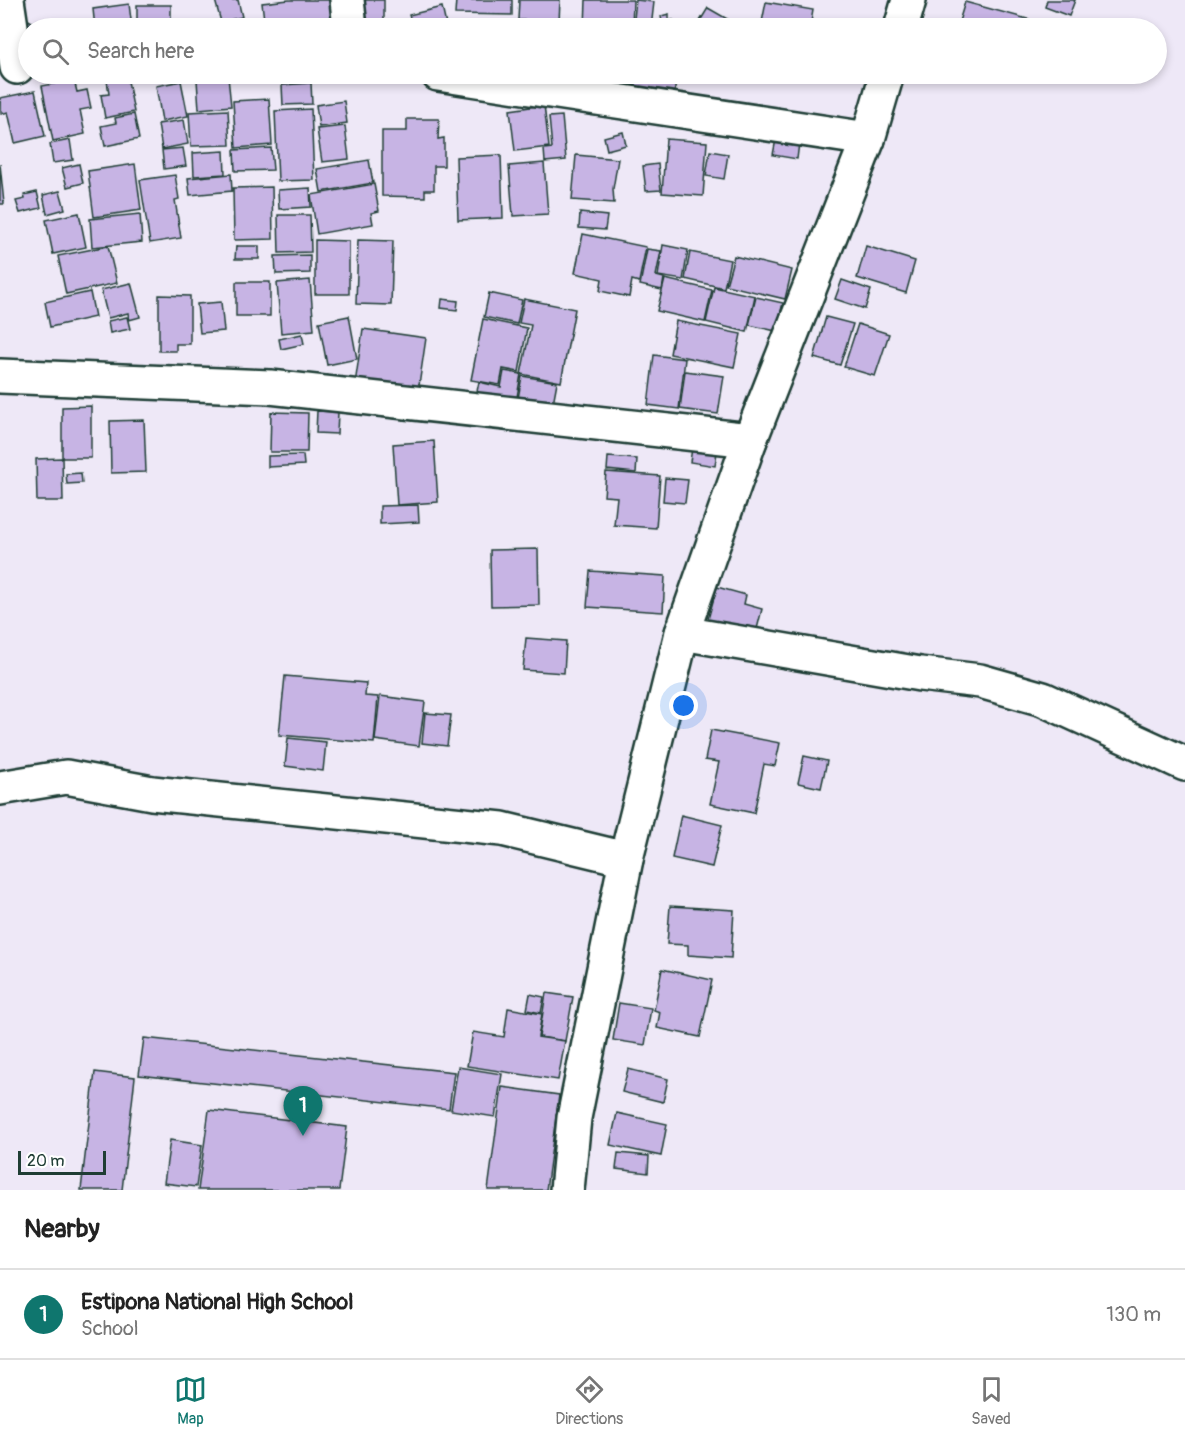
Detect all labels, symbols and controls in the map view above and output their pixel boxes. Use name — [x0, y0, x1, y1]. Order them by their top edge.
search box — [18, 18, 1167, 84]
icon: search — [39, 35, 72, 68]
text: Search here — [87, 37, 194, 65]
your location — [669, 691, 698, 720]
pin: 1 — [284, 1086, 322, 1136]
scale bar — [18, 1148, 106, 1176]
text: 20 m — [27, 1151, 65, 1171]
text: Nearby — [24, 1213, 100, 1245]
text: Estipona National High School — [81, 1288, 353, 1316]
text: 1 — [40, 1302, 47, 1327]
text: 130 m — [1106, 1302, 1161, 1327]
text: School — [81, 1316, 138, 1341]
tab: Map — [174, 1373, 207, 1429]
tab: Directions — [555, 1373, 623, 1429]
tab: Saved — [971, 1373, 1011, 1429]

